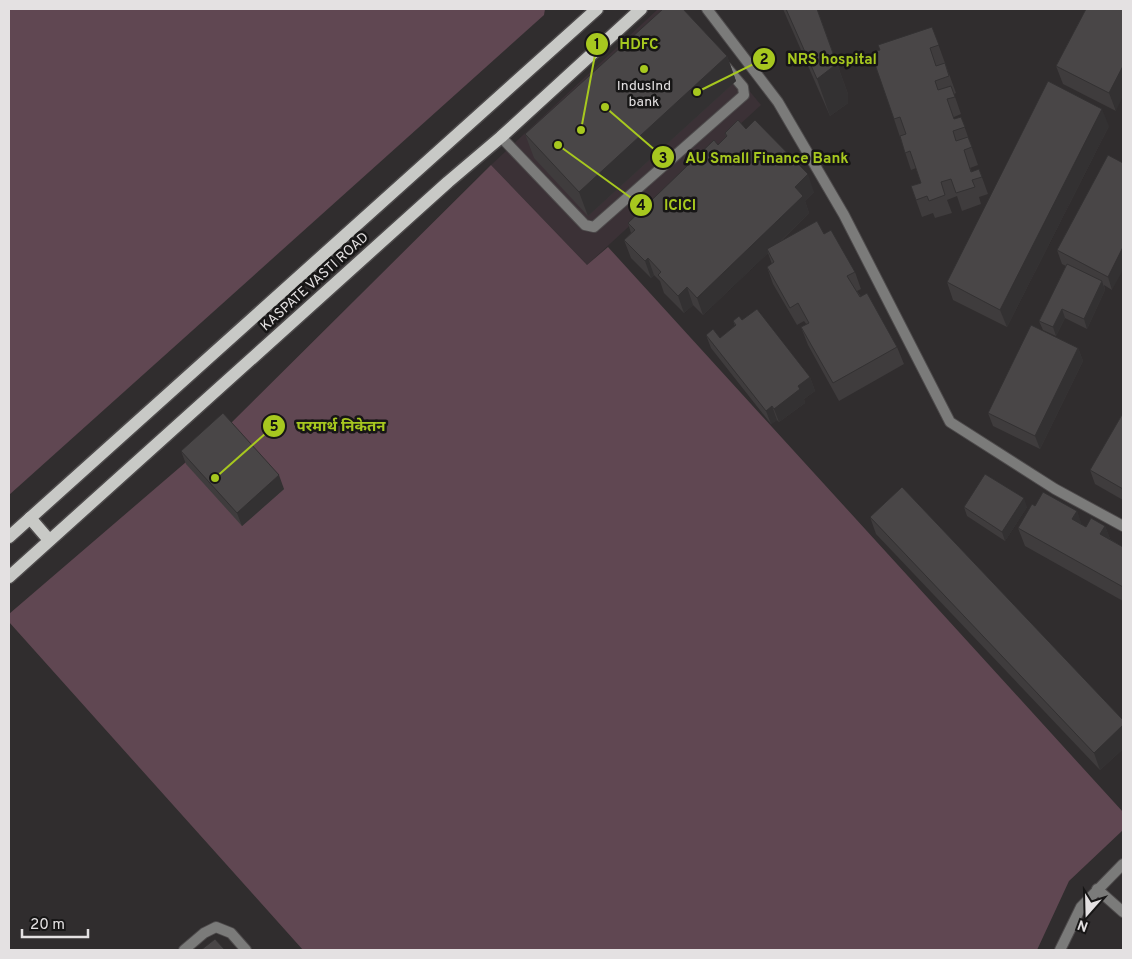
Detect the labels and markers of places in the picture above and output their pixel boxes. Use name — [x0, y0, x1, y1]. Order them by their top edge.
callout: HDFC — [585, 29, 669, 59]
callout: NRS hospital — [752, 44, 887, 74]
marker: IndusInd bank — [638, 63, 650, 75]
place label: IndusInd bank — [617, 78, 671, 111]
callout: AU Small Finance Bank — [651, 142, 859, 172]
callout: ICICI — [629, 190, 706, 220]
callout: परमार्थ निकेतन — [262, 411, 396, 441]

